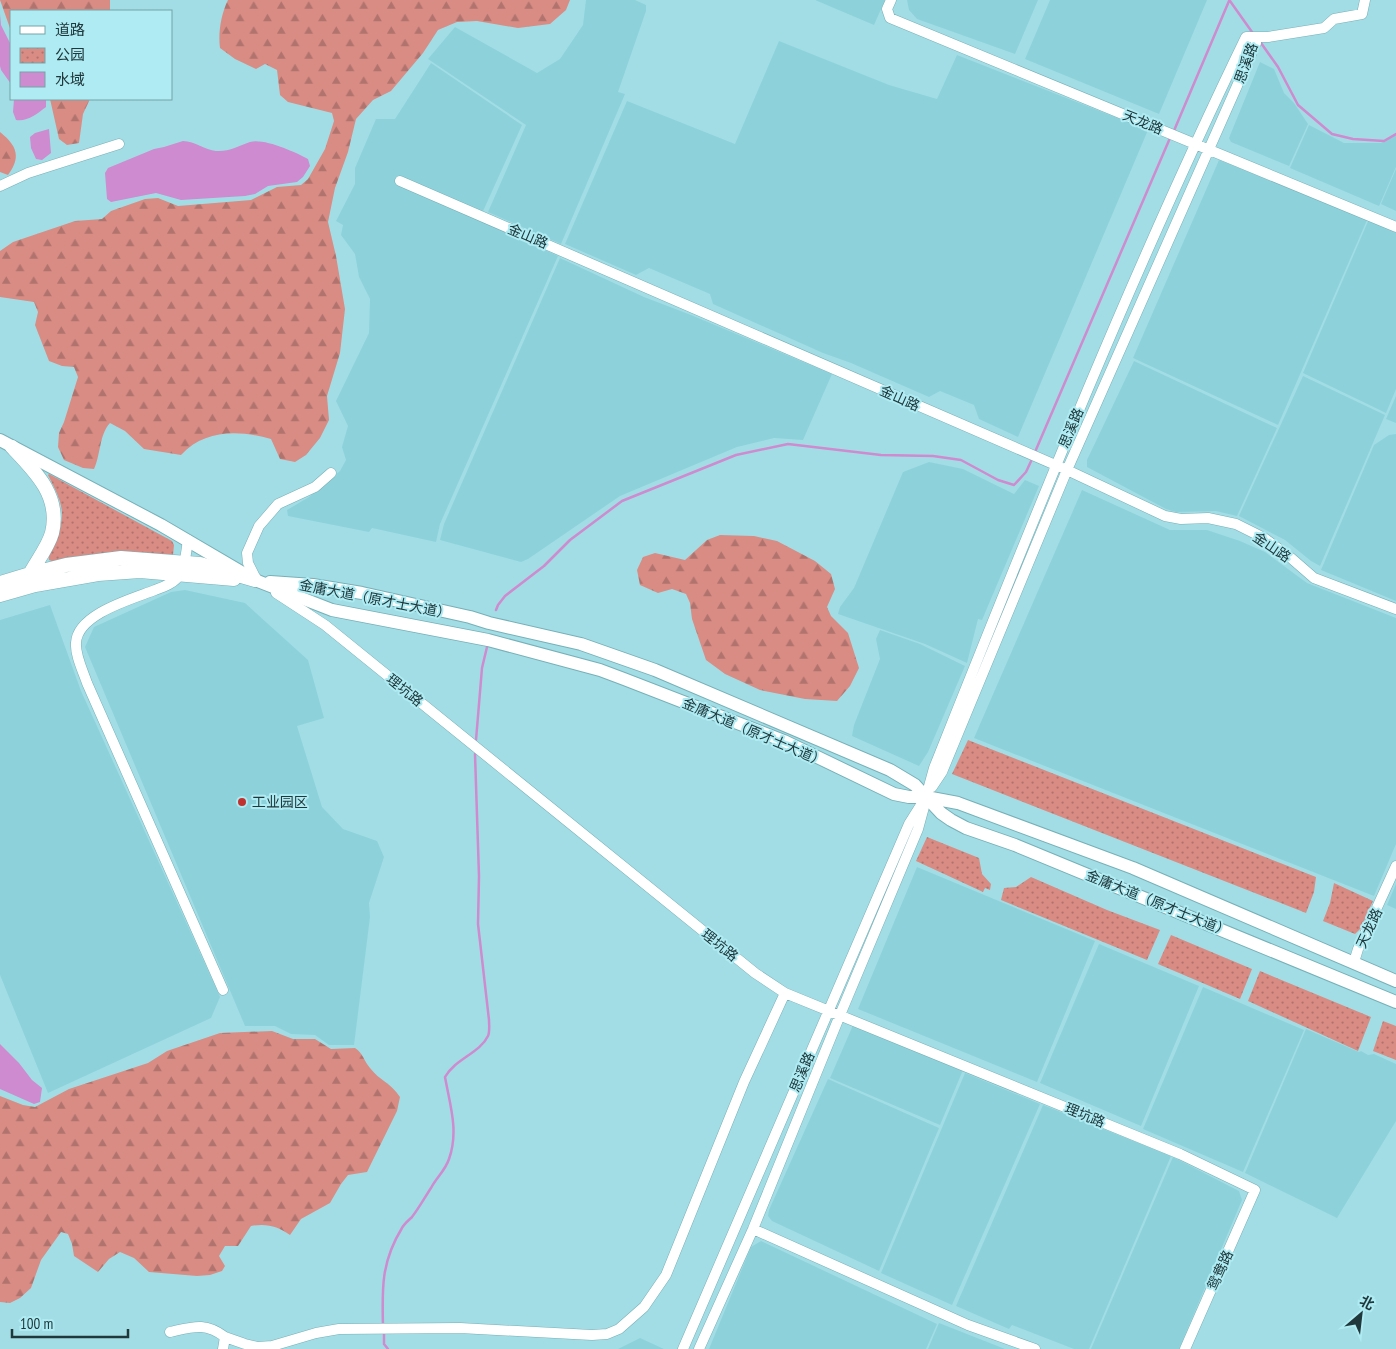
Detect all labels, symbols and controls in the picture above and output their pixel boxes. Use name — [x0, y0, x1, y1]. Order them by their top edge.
legend — [10, 10, 172, 100]
text: 道路 — [55, 20, 85, 39]
street label: 思溪路 — [1230, 40, 1262, 86]
text: 公园 — [55, 45, 85, 64]
text: 水域 — [55, 70, 85, 89]
street label: 天龙路 — [1120, 106, 1166, 138]
street label: 金山路 — [505, 220, 551, 252]
street label: 金山路 — [877, 381, 923, 415]
street label: 思溪路 — [1055, 405, 1087, 451]
street label: 金山路 — [1250, 528, 1294, 566]
street label: 金庸大道（原才士大道） — [298, 575, 452, 623]
street label: 理坑路 — [383, 670, 427, 710]
street label: 金庸大道（原才士大道） — [680, 694, 828, 770]
place label: 工业园区 — [252, 793, 308, 811]
marker: 工业园区 — [236, 796, 248, 808]
street label: 金庸大道（原才士大道） — [1083, 866, 1233, 940]
street label: 天龙路 — [1352, 905, 1386, 951]
street label: 理坑路 — [698, 925, 742, 965]
street label: 思溪路 — [786, 1049, 818, 1095]
street label: 理坑路 — [1062, 1099, 1108, 1131]
street label: 鸳鸯路 — [1203, 1247, 1237, 1293]
north arrow — [1336, 1289, 1386, 1339]
text: 北 — [1357, 1291, 1378, 1314]
scale bar — [12, 1306, 129, 1338]
text: 100 m — [20, 1314, 53, 1333]

